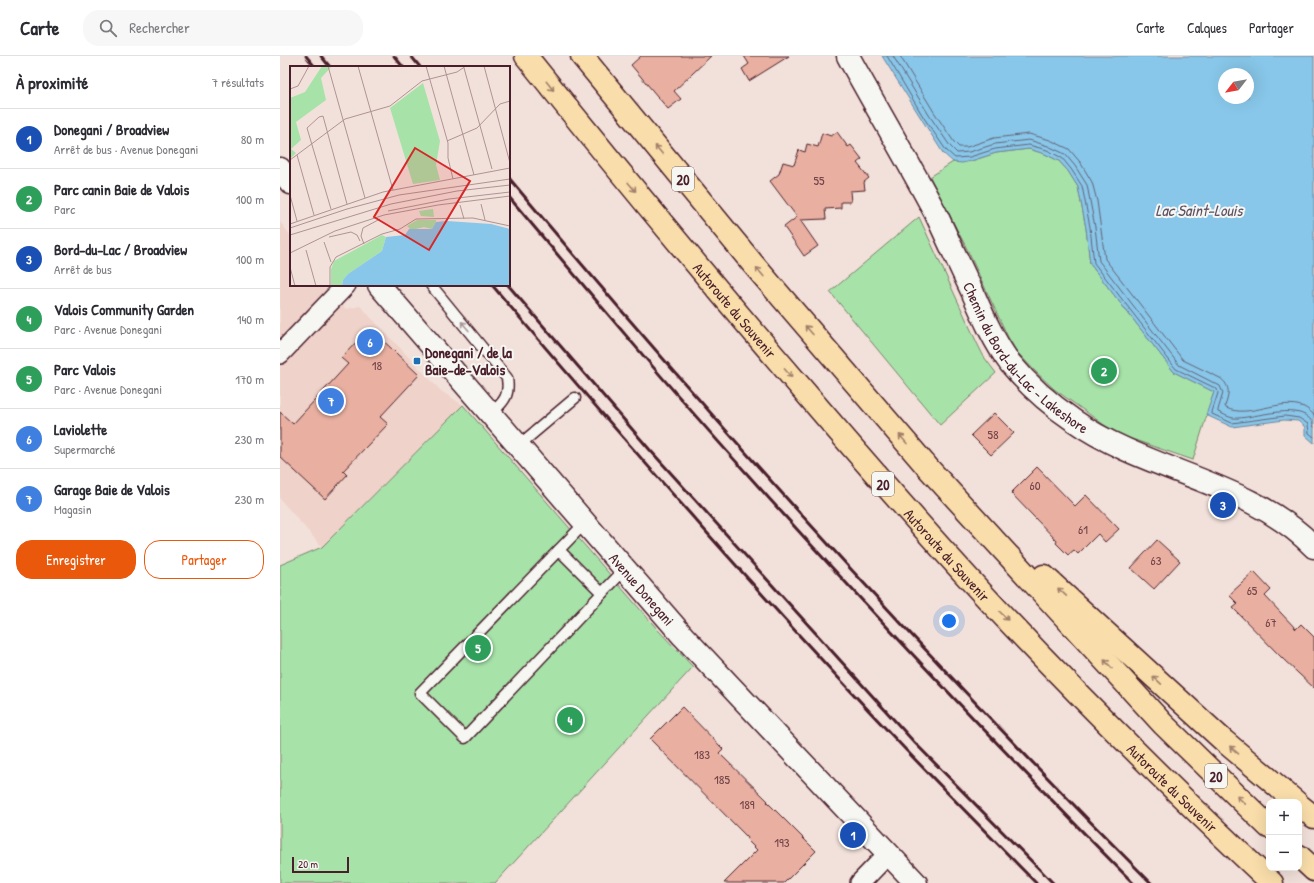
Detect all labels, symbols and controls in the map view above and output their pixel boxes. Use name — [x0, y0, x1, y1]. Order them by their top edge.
search box — [83, 10, 363, 46]
text: Carte — [20, 15, 59, 41]
icon: search — [97, 17, 119, 39]
text: Rechercher — [129, 17, 190, 38]
text: Carte — [1136, 18, 1165, 37]
text: Calques — [1187, 18, 1227, 37]
text: Partager — [1249, 18, 1294, 37]
inset map — [290, 66, 510, 286]
north arrow — [1218, 68, 1254, 104]
text: À proximité — [16, 71, 88, 94]
text: 7 résultats — [212, 73, 264, 91]
one-way arrow — [546, 81, 555, 92]
text: Donegani / Broadview — [54, 119, 169, 140]
text: 1 — [27, 130, 31, 148]
text: 80 m — [241, 130, 264, 148]
text: Arrêt de bus · Avenue Donegani — [54, 140, 198, 158]
one-way arrow — [654, 145, 663, 156]
road number: 20 — [672, 167, 694, 191]
house number: 55 — [814, 171, 825, 189]
text: Parc canin Baie de Valois — [54, 179, 189, 200]
one-way arrow — [628, 182, 637, 193]
text: 2 — [26, 190, 32, 208]
text: 100 m — [236, 190, 264, 208]
water label: Lac Saint-Louis — [1155, 199, 1244, 221]
text: Parc — [54, 200, 75, 218]
text: Bord-du-Lac / Broadview — [54, 239, 187, 260]
text: 3 — [26, 250, 32, 268]
text: 100 m — [236, 250, 264, 268]
street label: Autoroute du Souvenir — [689, 258, 782, 362]
text: Arrêt de bus — [54, 260, 112, 278]
one-way arrow — [755, 266, 764, 277]
street label: Chemin du Bord-du-Lac - Lakeshore — [959, 278, 1093, 438]
text: Valois Community Garden — [54, 299, 194, 320]
text: 4 — [27, 310, 31, 328]
text: 140 m — [237, 310, 264, 328]
text: Parc · Avenue Donegani — [54, 320, 162, 338]
one-way arrow — [460, 321, 469, 331]
one-way arrow — [805, 325, 814, 336]
pin: 6 — [357, 327, 383, 357]
place label: Donegani / de la Baie-de-Valois — [425, 342, 512, 380]
house number: 18 — [372, 356, 383, 374]
marker: Donegani / de la Baie-de-Valois — [412, 356, 422, 366]
pin: 2 — [1091, 356, 1117, 386]
text: Parc Valois — [54, 359, 116, 380]
one-way arrow — [783, 367, 792, 377]
text: 5 — [26, 370, 32, 388]
text: 170 m — [235, 370, 264, 388]
text: Parc · Avenue Donegani — [54, 380, 162, 398]
pin: 7 — [318, 386, 344, 416]
text: Laviolette — [54, 419, 107, 440]
house number: 58 — [987, 425, 999, 443]
text: 6 — [26, 430, 32, 448]
text: 230 m — [234, 430, 264, 448]
one-way arrow — [899, 434, 908, 445]
text: Supermarché — [54, 440, 116, 458]
road number: 20 — [872, 472, 894, 496]
house number: 60 — [1029, 476, 1041, 494]
text: Garage Baie de Valois — [54, 479, 170, 500]
text: 7 — [26, 490, 32, 508]
text: 230 m — [234, 490, 264, 508]
pin: 3 — [1210, 490, 1236, 520]
text: Magasin — [54, 500, 92, 518]
street label: Autoroute du Souvenir — [900, 503, 995, 606]
house number: 61 — [1078, 520, 1088, 538]
button: Enregistrer — [16, 540, 136, 579]
button: Partager — [144, 540, 264, 579]
street label: Avenue Donegani — [605, 548, 680, 630]
house number: 63 — [1150, 551, 1162, 569]
house number: 65 — [1247, 581, 1258, 599]
one-way arrow — [1057, 587, 1067, 597]
your location — [939, 611, 959, 631]
one-way arrow — [999, 611, 1008, 621]
house number: 67 — [1265, 613, 1277, 631]
pin: 5 — [465, 633, 491, 663]
one-way arrow — [1104, 660, 1113, 670]
one-way arrow — [1153, 676, 1163, 685]
pin: 4 — [557, 705, 583, 735]
street label: Autoroute du Souvenir — [1123, 738, 1223, 837]
house number: 183 — [694, 745, 710, 763]
one-way arrow — [1229, 745, 1239, 754]
road number: 20 — [1205, 764, 1227, 788]
house number: 185 — [714, 770, 730, 788]
house number: 189 — [739, 795, 755, 813]
one-way arrow — [1236, 796, 1246, 805]
map controls — [1266, 799, 1302, 871]
button: + — [1266, 799, 1302, 835]
pin: 1 — [840, 820, 866, 850]
house number: 193 — [774, 833, 790, 851]
button: − — [1266, 835, 1302, 871]
scale bar — [292, 855, 349, 874]
text: 20 m — [298, 857, 318, 871]

